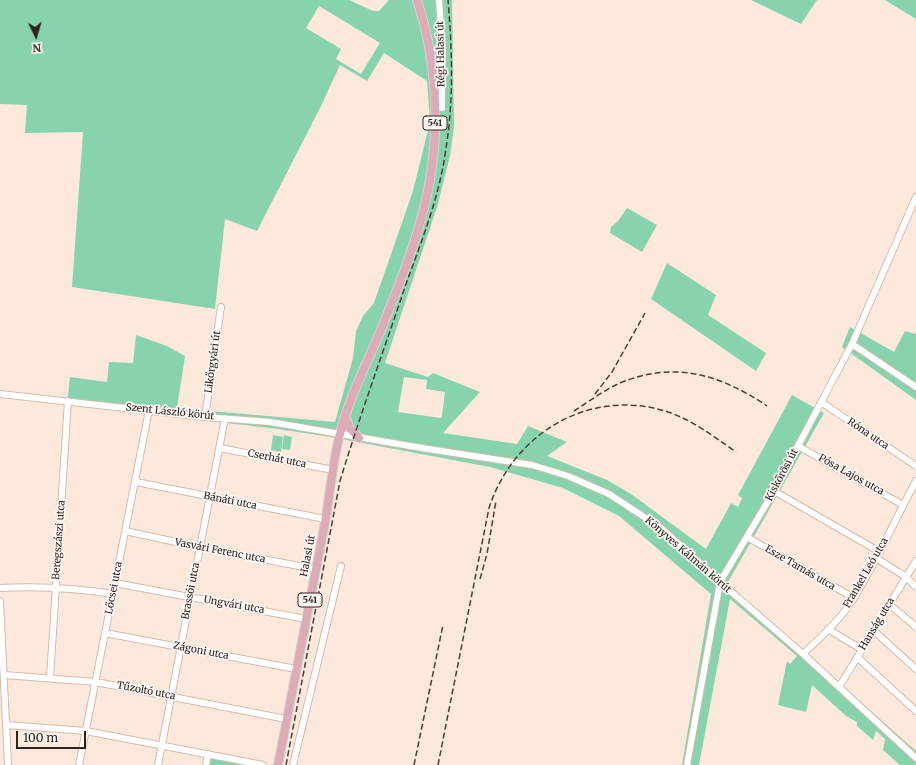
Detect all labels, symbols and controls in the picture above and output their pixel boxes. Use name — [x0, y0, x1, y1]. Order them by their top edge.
north arrow — [16, 16, 56, 56]
street label: Régi Halasi út — [434, 21, 448, 87]
text: N — [32, 41, 42, 55]
road number: 541 — [423, 116, 447, 130]
street label: Likőrgyári út — [203, 330, 223, 394]
street label: Szent László körút — [125, 401, 215, 423]
street label: Róna utca — [845, 416, 891, 452]
street label: Cserhát utca — [247, 447, 307, 471]
street label: Kiskőrösi út — [763, 447, 801, 503]
street label: Pósa Lajos utca — [816, 452, 886, 498]
street label: Bánáti utca — [202, 490, 258, 512]
street label: Beregszászi utca — [50, 500, 68, 580]
street label: Könyves Kálmán körút — [643, 514, 733, 596]
street label: Halasi út — [298, 534, 318, 578]
street label: Vasvári Ferenc utca — [174, 536, 266, 566]
street label: Frankel Leó utca — [841, 536, 891, 610]
street label: Esze Tamás utca — [763, 543, 837, 593]
street label: Lőcsei utca — [103, 561, 125, 615]
street label: Brassói utca — [180, 561, 202, 621]
road number: 541 — [298, 593, 322, 607]
street label: Ungvári utca — [203, 594, 265, 616]
street label: Hanság utca — [857, 596, 897, 652]
street label: Zágoni utca — [172, 640, 230, 662]
street label: Tűzoltó utca — [116, 679, 176, 703]
scale bar — [18, 723, 88, 749]
text: 100 m — [23, 730, 58, 745]

